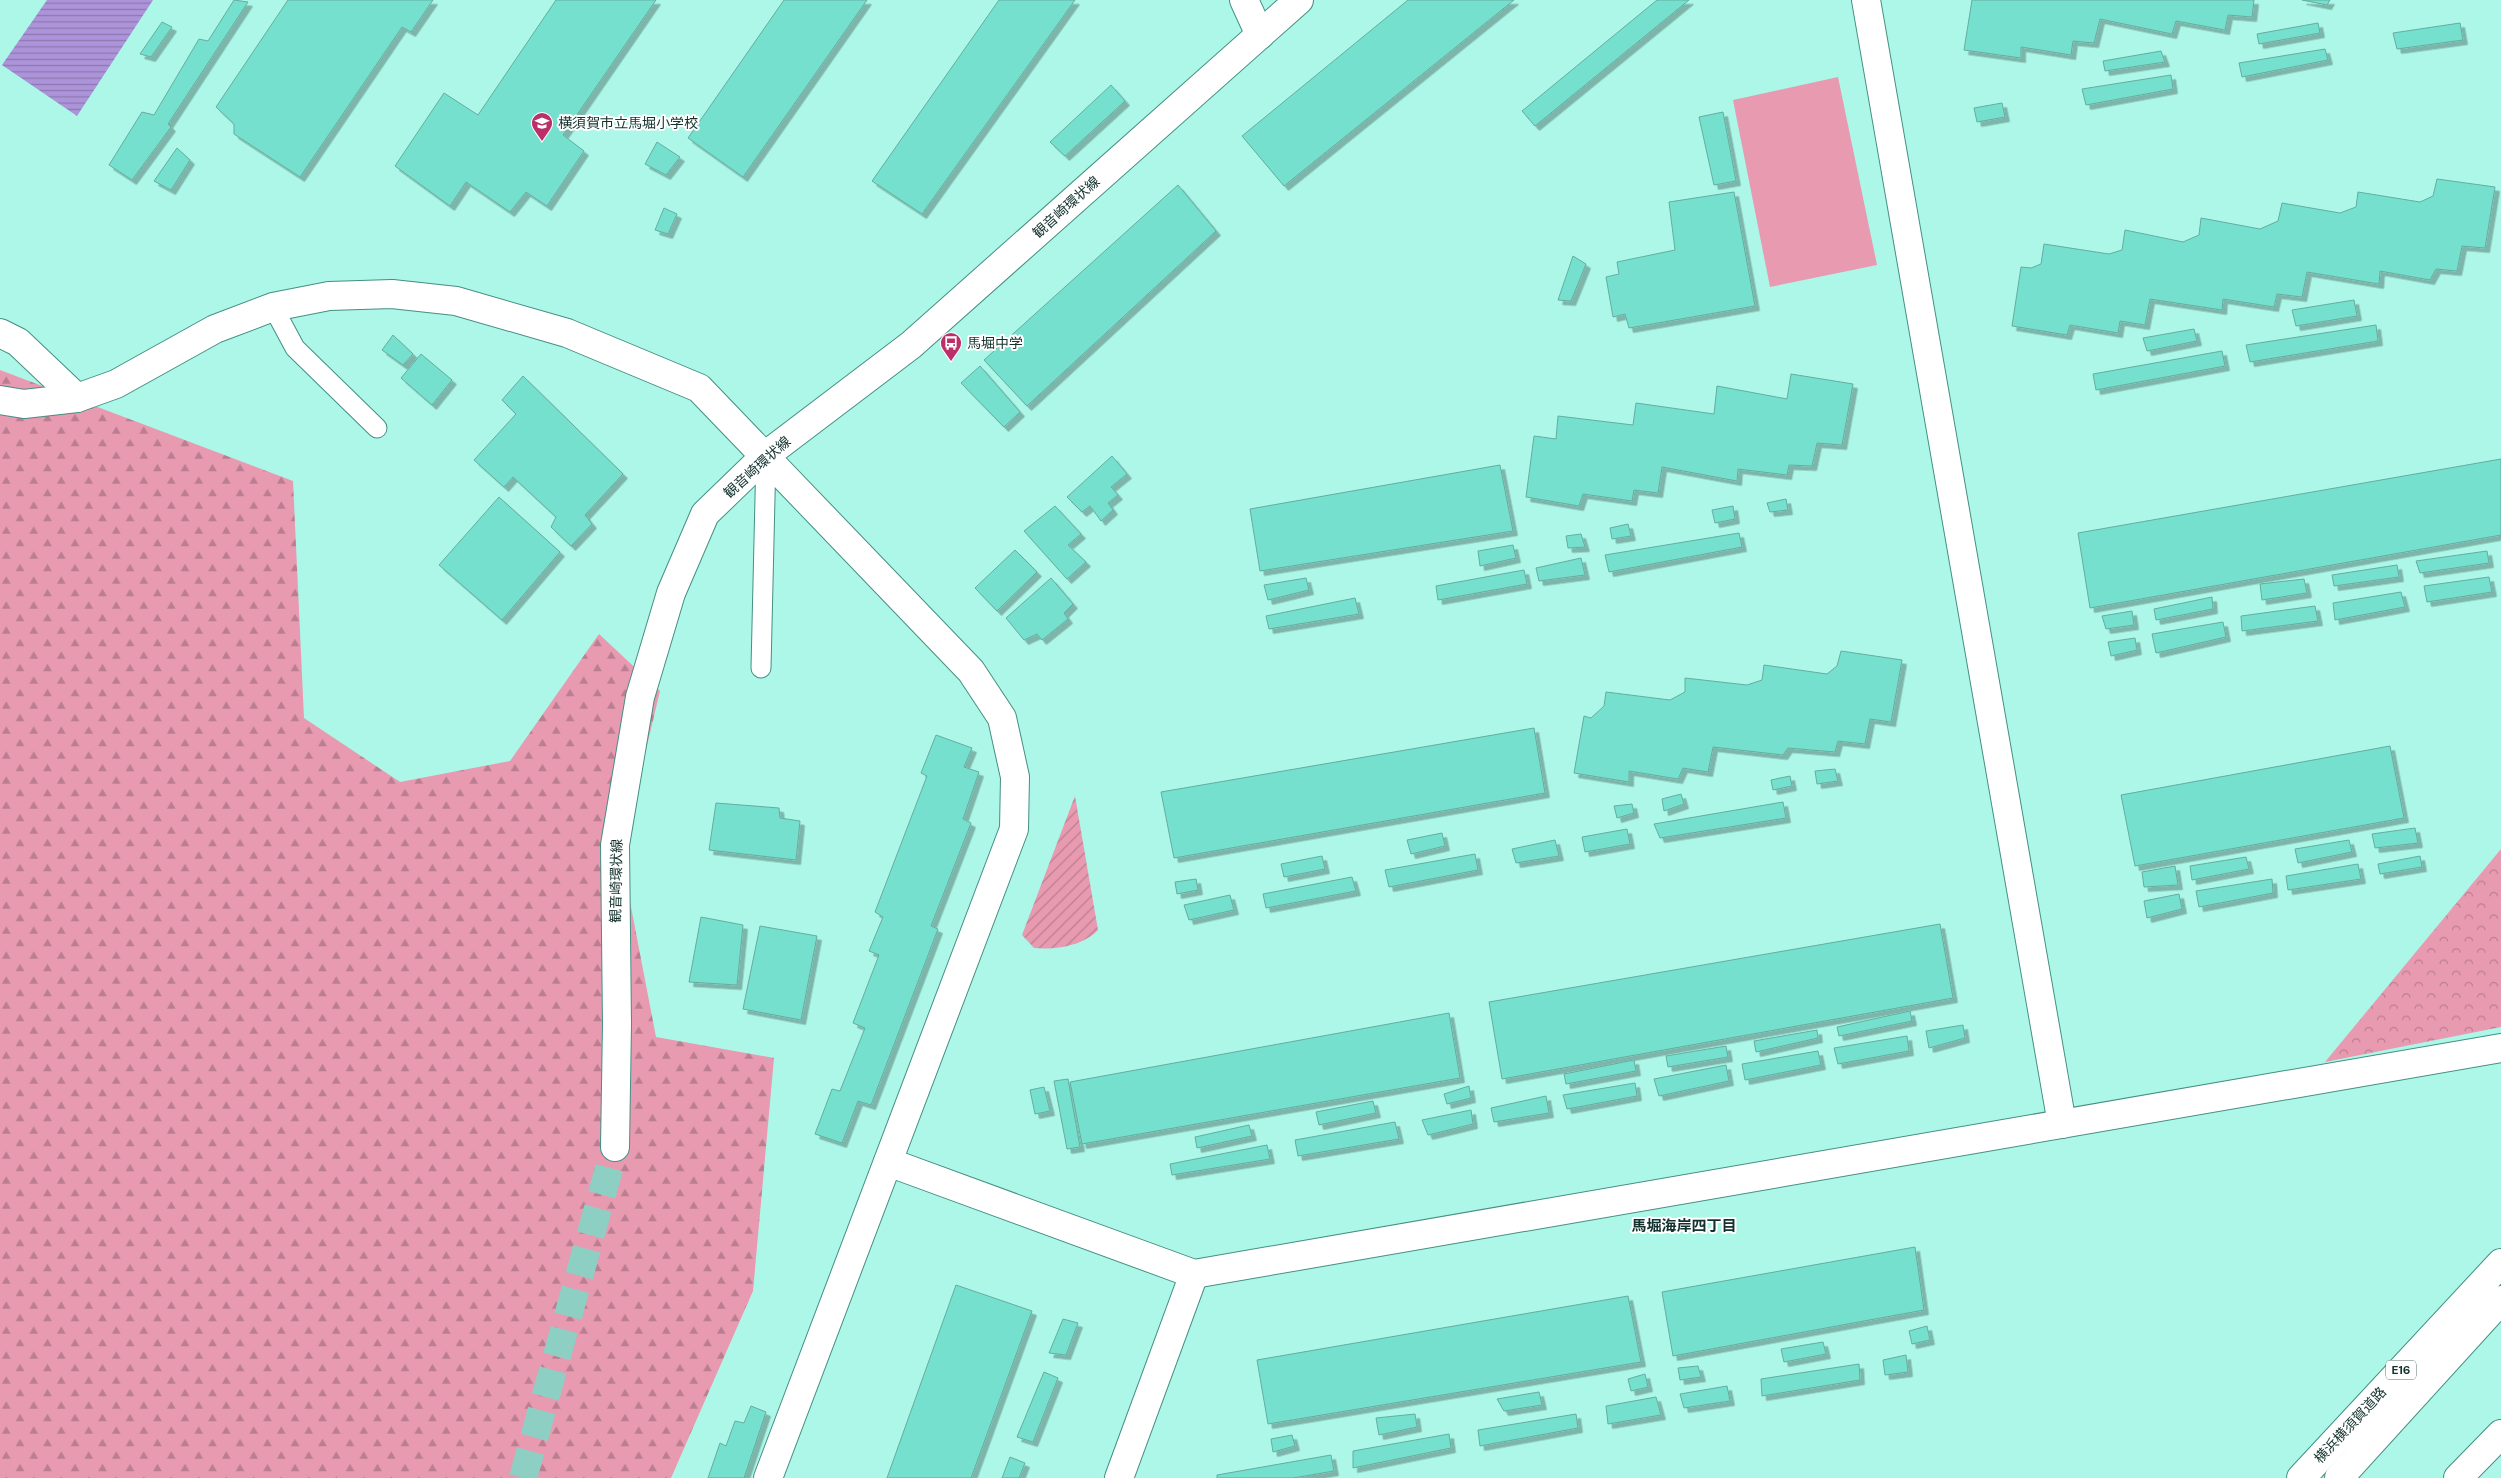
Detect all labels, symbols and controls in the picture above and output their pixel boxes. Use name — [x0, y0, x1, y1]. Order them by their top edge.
school or university icon: 横須賀市立馬堀小学校 — [530, 111, 554, 142]
place label: 横須賀市立馬堀小学校 — [558, 114, 698, 132]
street label: 観音崎環状線 — [1029, 172, 1103, 242]
bus stop icon: 馬堀中学 — [939, 331, 963, 362]
place label: 馬堀中学 — [967, 334, 1023, 352]
street label: 観音崎環状線 — [720, 432, 794, 502]
street label: 観音崎環状線 — [606, 839, 626, 923]
district label: 馬堀海岸四丁目 — [1631, 1216, 1737, 1236]
road number: E16 — [2386, 1360, 2416, 1380]
street label: 横浜横須賀道路 — [2310, 1383, 2390, 1467]

